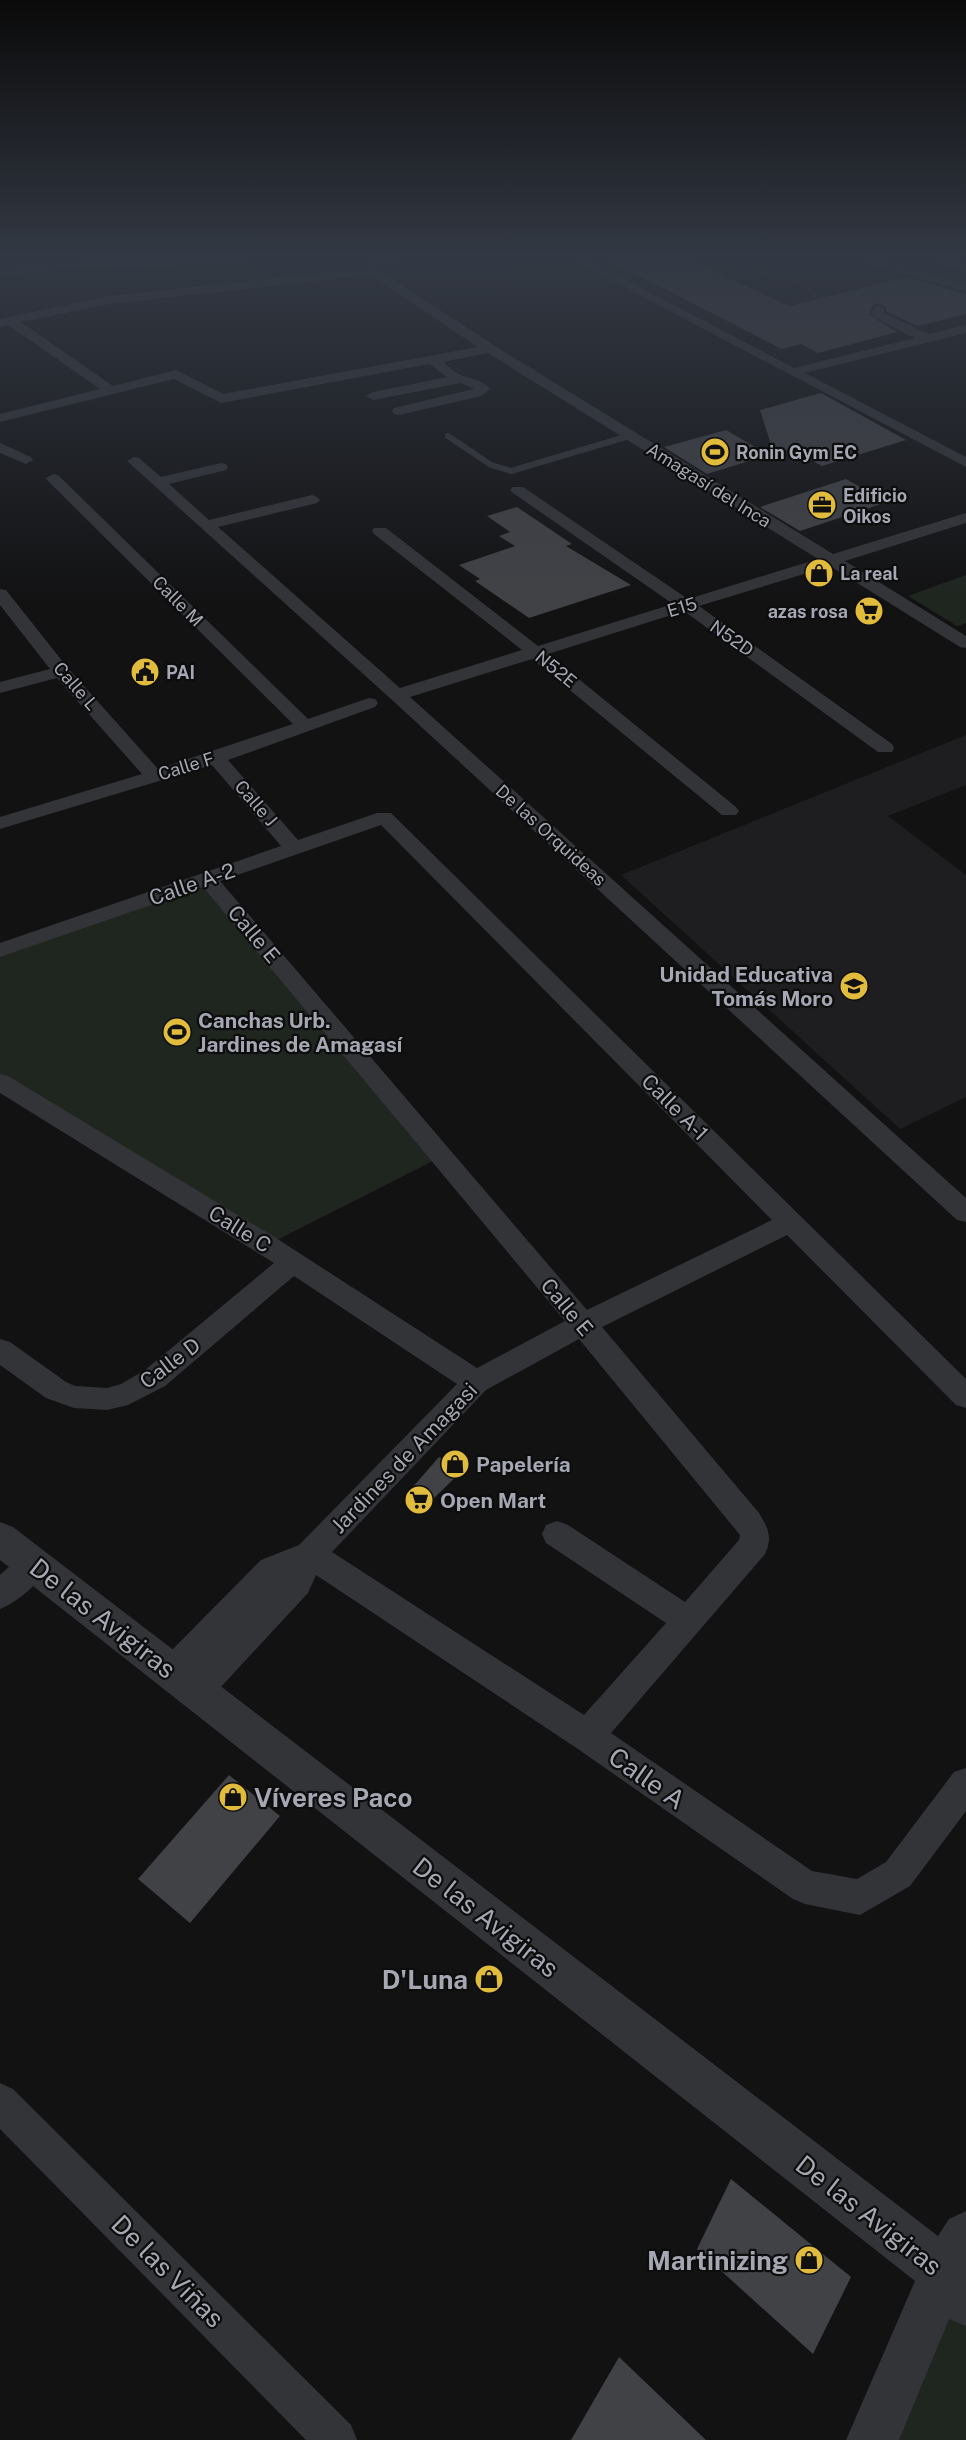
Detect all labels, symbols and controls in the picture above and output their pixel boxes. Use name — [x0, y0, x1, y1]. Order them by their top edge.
sports icon: Ronin Gym EC — [699, 436, 731, 468]
street label: Amagasí del Inca — [643, 438, 775, 532]
place label: Ronin Gym EC — [736, 442, 857, 463]
place label: Edificio Oikos — [843, 485, 907, 527]
office icon: Edificio Oikos — [806, 489, 838, 521]
shop icon: La real — [803, 557, 835, 589]
place label: La real — [840, 563, 898, 584]
street label: Calle M — [148, 571, 208, 631]
street label: E15 — [665, 593, 699, 621]
supermarket icon: azas rosa — [853, 595, 885, 627]
place label: azas rosa — [768, 601, 848, 622]
street label: N52D — [706, 616, 758, 660]
street label: N52E — [531, 646, 581, 692]
public building icon: PAI — [129, 656, 161, 688]
street label: Calle L — [49, 658, 103, 714]
place label: PAI — [166, 662, 195, 683]
street label: Calle F — [155, 748, 217, 784]
street label: Calle J — [230, 776, 282, 830]
street label: De las Orquideas — [492, 780, 610, 890]
street label: Calle A-2 — [146, 858, 238, 910]
street label: Calle E — [223, 900, 285, 968]
place label: Unidad Educativa Tomás Moro — [659, 962, 833, 1011]
school or university icon: Unidad Educativa Tomás Moro — [838, 970, 870, 1002]
place label: Canchas Urb. Jardines de Amagasí — [198, 1008, 404, 1057]
sports icon: Canchas Urb. Jardines de Amagasí — [161, 1016, 193, 1048]
street label: Calle A-1 — [637, 1069, 713, 1145]
street label: Calle C — [204, 1200, 276, 1258]
street label: Calle E — [536, 1273, 598, 1341]
street label: Calle D — [135, 1332, 205, 1394]
street label: Jardines de Amagasi — [326, 1378, 482, 1538]
shop icon: Papelería — [439, 1448, 471, 1480]
place label: Papelería — [476, 1452, 571, 1477]
supermarket icon: Open Mart — [403, 1484, 435, 1516]
place label: Open Mart — [440, 1488, 546, 1513]
street label: De las Avigiras — [24, 1551, 182, 1685]
street label: Calle A — [603, 1741, 691, 1815]
shop icon: Víveres Paco — [217, 1781, 249, 1813]
place label: Víveres Paco — [254, 1782, 412, 1813]
street label: De las Avigiras — [407, 1850, 565, 1984]
shop icon: D'Luna — [473, 1963, 505, 1995]
place label: D'Luna — [382, 1964, 468, 1995]
street label: De las Avigiras — [790, 2148, 948, 2282]
street label: De las Viñas — [105, 2208, 231, 2334]
shop icon: Martinizing — [793, 2244, 825, 2276]
place label: Martinizing — [647, 2245, 788, 2276]

